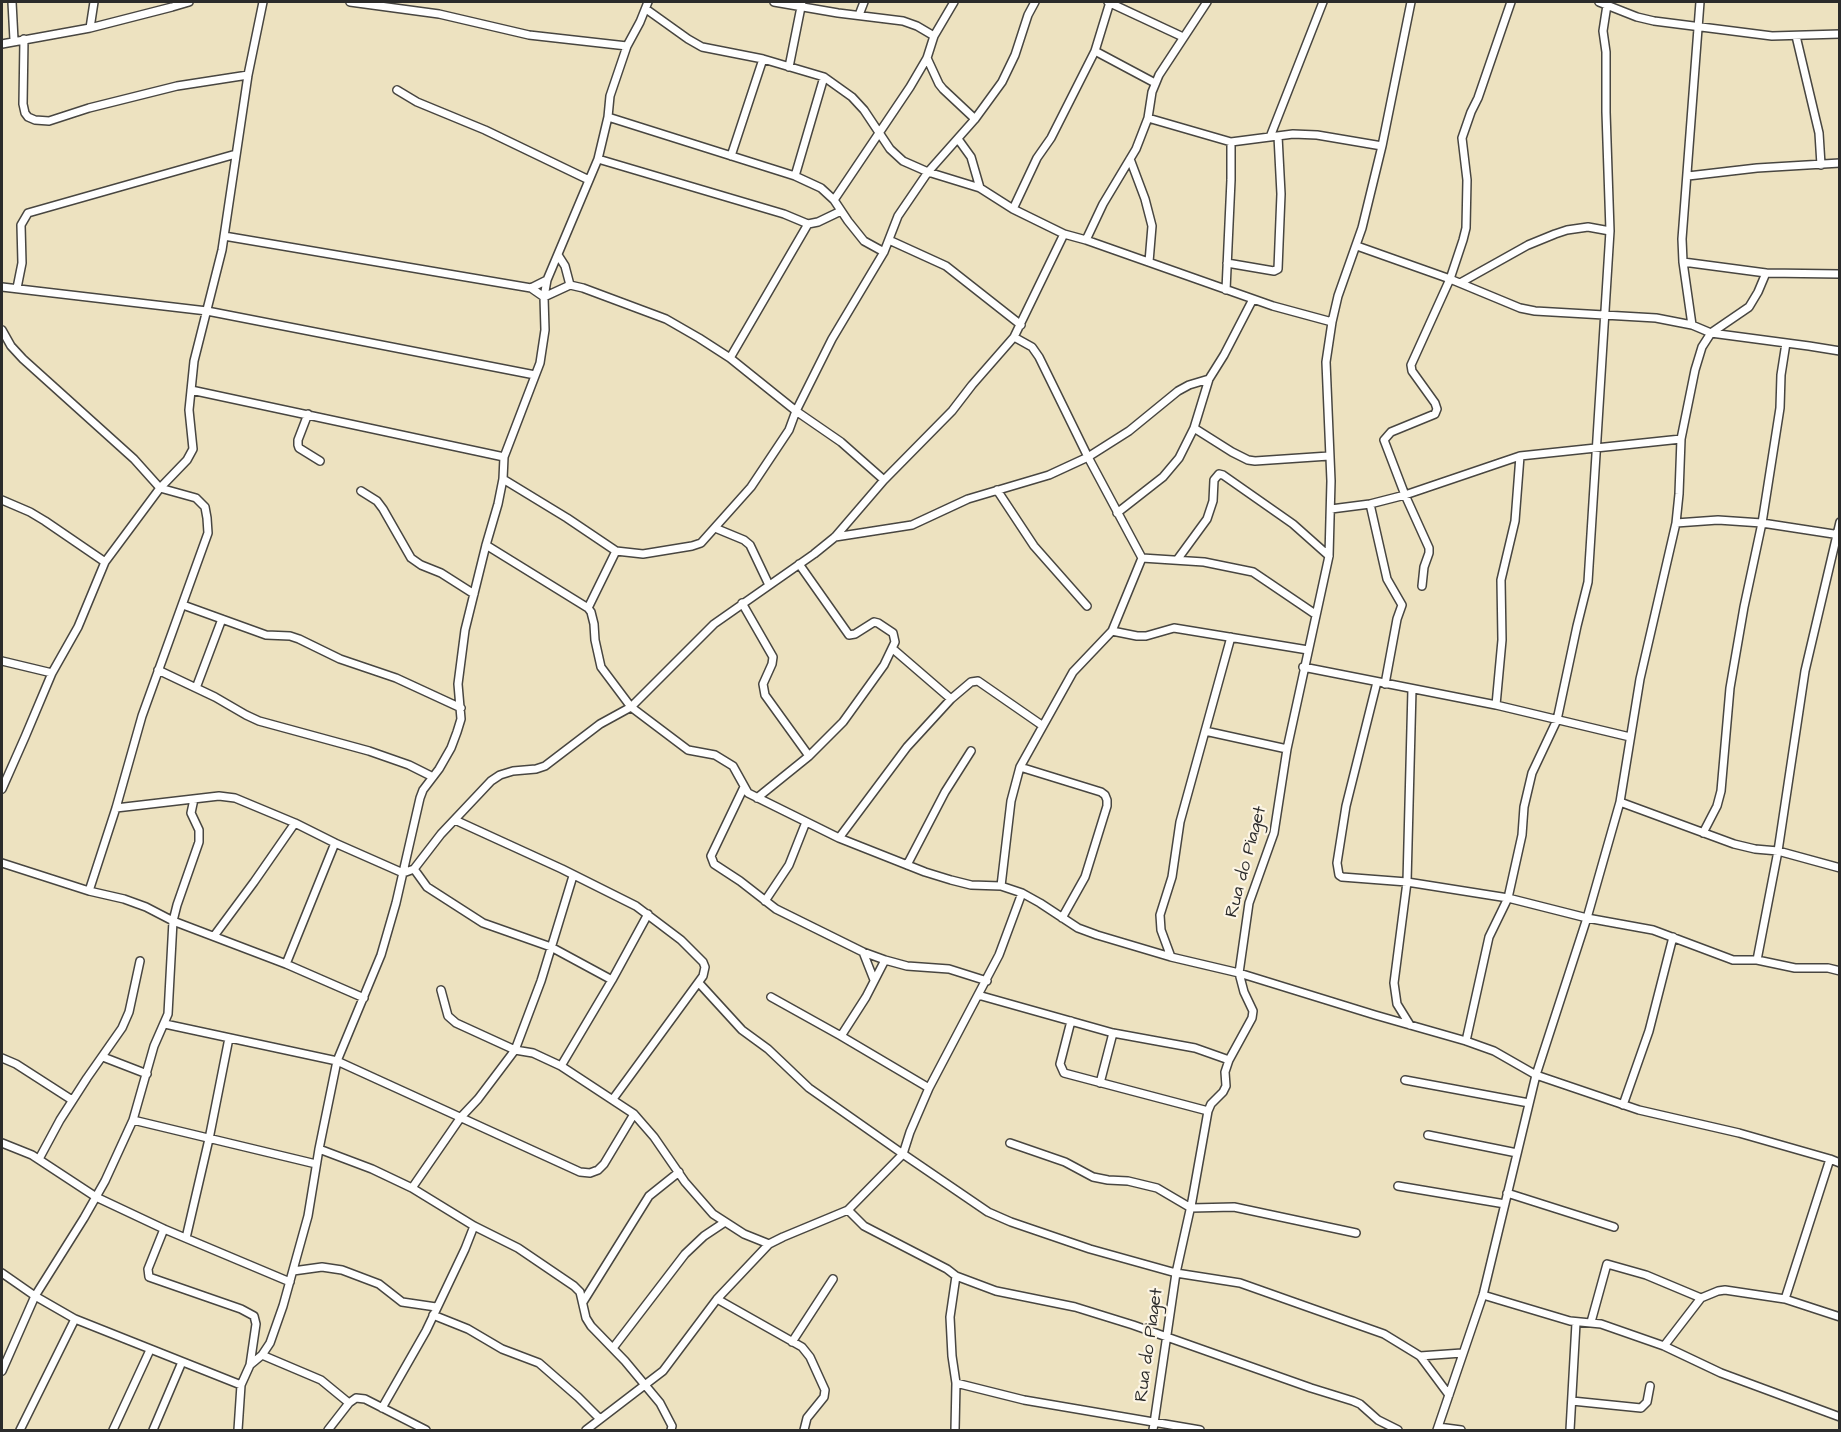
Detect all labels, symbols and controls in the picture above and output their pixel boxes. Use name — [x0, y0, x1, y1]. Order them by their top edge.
street label: Rua do Piaget — [1222, 804, 1272, 920]
street label: Rua do Piaget — [1131, 1287, 1169, 1403]

